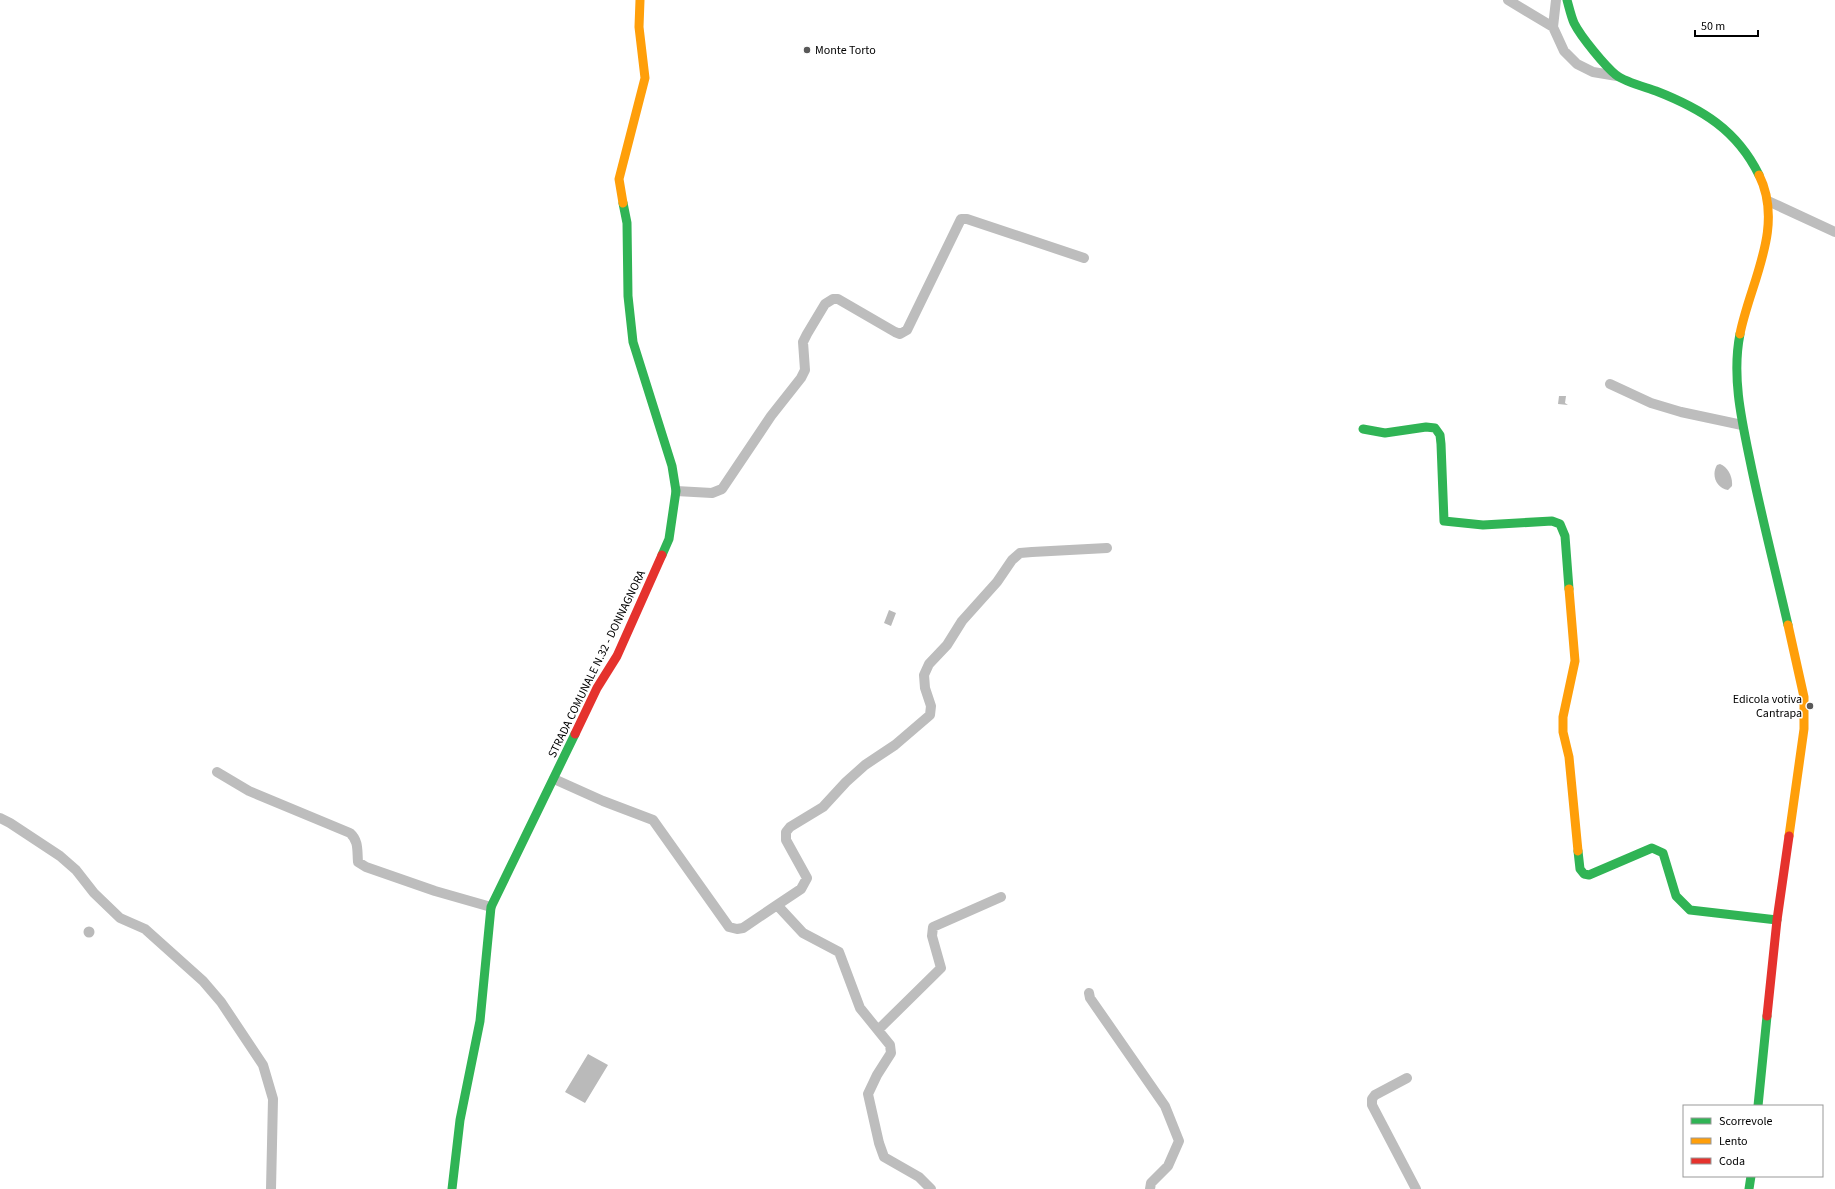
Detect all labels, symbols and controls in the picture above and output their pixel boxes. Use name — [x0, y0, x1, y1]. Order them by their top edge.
scale bar — [1695, 12, 1758, 38]
text: 50 m — [1701, 18, 1725, 35]
place label: Monte Torto — [815, 42, 876, 59]
marker: Monte Torto — [802, 45, 812, 55]
street label: STRADA COMUNALE N.32 - DONNAGNORA — [544, 567, 650, 761]
place label: Edicola votiva Cantrapa — [1733, 691, 1802, 722]
marker: Edicola votiva Cantrapa — [1805, 701, 1815, 711]
legend — [1683, 1105, 1823, 1177]
text: Scorrevole — [1719, 1113, 1772, 1130]
text: Lento — [1719, 1133, 1748, 1150]
text: Coda — [1719, 1153, 1745, 1170]

